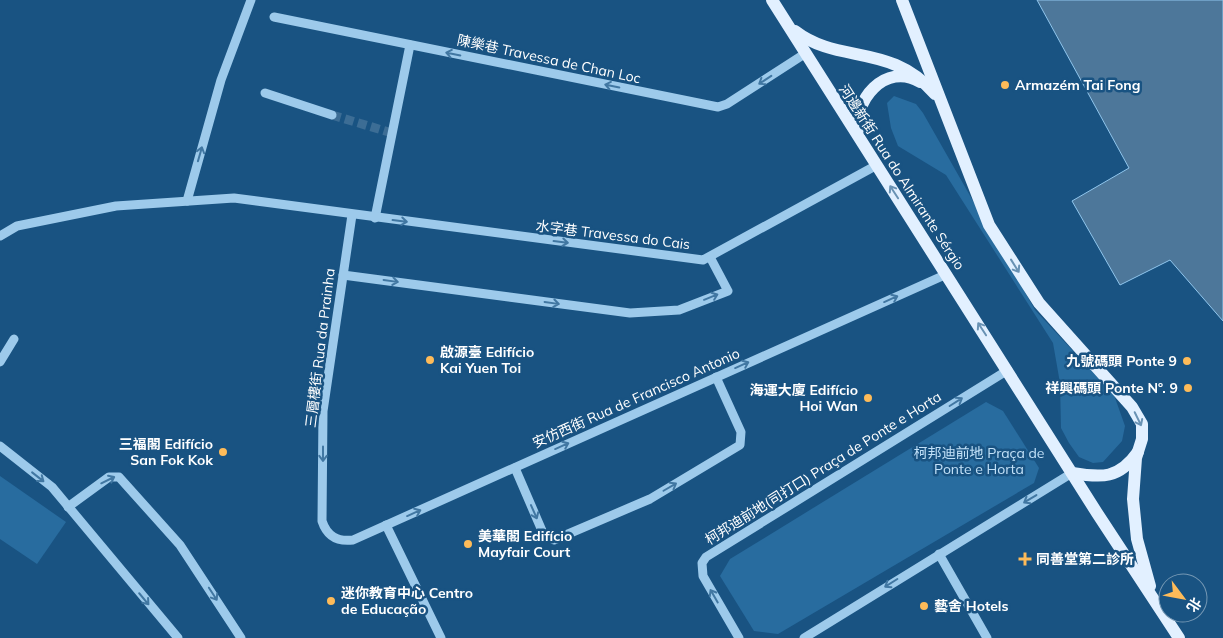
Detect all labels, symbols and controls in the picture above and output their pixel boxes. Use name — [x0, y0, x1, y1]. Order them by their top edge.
street label: 陳樂巷 Travessa de Chan Loc — [455, 31, 643, 87]
one-way arrow — [445, 49, 461, 58]
one-way arrow — [759, 75, 773, 85]
place label: Armazém Tai Fong — [1015, 76, 1141, 94]
marker: Armazém Tai Fong — [999, 79, 1011, 91]
one-way arrow — [605, 81, 621, 91]
street label: 河邊新街 Rua do Almirante Sérgio — [835, 81, 969, 273]
one-way arrow — [196, 147, 206, 163]
one-way arrow — [889, 185, 899, 199]
one-way arrow — [392, 216, 408, 226]
street label: 水字巷 Travessa do Cais — [535, 217, 691, 253]
one-way arrow — [553, 237, 569, 247]
one-way arrow — [1011, 258, 1021, 272]
street label: 三層樓街 Rua da Prainha — [301, 267, 339, 429]
one-way arrow — [383, 276, 399, 286]
one-way arrow — [703, 292, 718, 302]
one-way arrow — [883, 294, 898, 304]
one-way arrow — [544, 298, 560, 308]
one-way arrow — [976, 322, 987, 336]
place label: 啟源臺 Edifício Kai Yuen Toi — [440, 343, 534, 377]
street label: 安仿西街 Rua de Francisco Antonio — [530, 344, 742, 452]
place label: 九號碼頭 Ponte 9 — [1066, 352, 1177, 370]
marker: 啟源臺 Edifício Kai Yuen Toi — [424, 354, 436, 366]
marker: 九號碼頭 Ponte 9 — [1181, 355, 1193, 367]
one-way arrow — [734, 360, 749, 370]
place label: 祥興碼頭 Ponte Nº. 9 — [1045, 379, 1178, 397]
place label: 海運大廈 Edifício Hoi Wan — [750, 381, 858, 415]
marker: 祥興碼頭 Ponte Nº. 9 — [1182, 382, 1194, 394]
street label: 柯邦迪前地(司打口) Praça de Ponte e Horta — [701, 387, 945, 549]
marker: 海運大廈 Edifício Hoi Wan — [862, 392, 874, 404]
one-way arrow — [949, 396, 963, 406]
one-way arrow — [1133, 412, 1143, 427]
place label: 三福閣 Edifício San Fok Kok — [119, 435, 213, 469]
one-way arrow — [554, 441, 569, 451]
park label: 柯邦迪前地 Praça de Ponte e Horta — [914, 444, 1044, 478]
one-way arrow — [318, 445, 328, 461]
marker: 三福閣 Edifício San Fok Kok — [217, 446, 229, 458]
one-way arrow — [31, 471, 44, 482]
one-way arrow — [100, 474, 115, 484]
one-way arrow — [662, 482, 676, 492]
one-way arrow — [1023, 493, 1037, 504]
one-way arrow — [530, 504, 540, 519]
one-way arrow — [406, 507, 421, 517]
place label: 美華閣 Edifício Mayfair Court — [478, 527, 572, 561]
marker: 美華閣 Edifício Mayfair Court — [462, 538, 474, 550]
place label: 同善堂第二診所 — [1036, 550, 1134, 568]
marker: 同善堂第二診所 — [1018, 552, 1032, 566]
north arrow — [1158, 573, 1208, 623]
one-way arrow — [885, 579, 899, 589]
place label: 迷你教育中心 Centro de Educação — [341, 584, 473, 618]
one-way arrow — [208, 587, 218, 601]
one-way arrow — [709, 588, 719, 603]
one-way arrow — [139, 592, 150, 605]
text: 北 — [1183, 594, 1205, 616]
marker: 迷你教育中心 Centro de Educação — [325, 595, 337, 607]
place label: 藝舍 Hotels — [934, 597, 1008, 615]
marker: 藝舍 Hotels — [918, 600, 930, 612]

